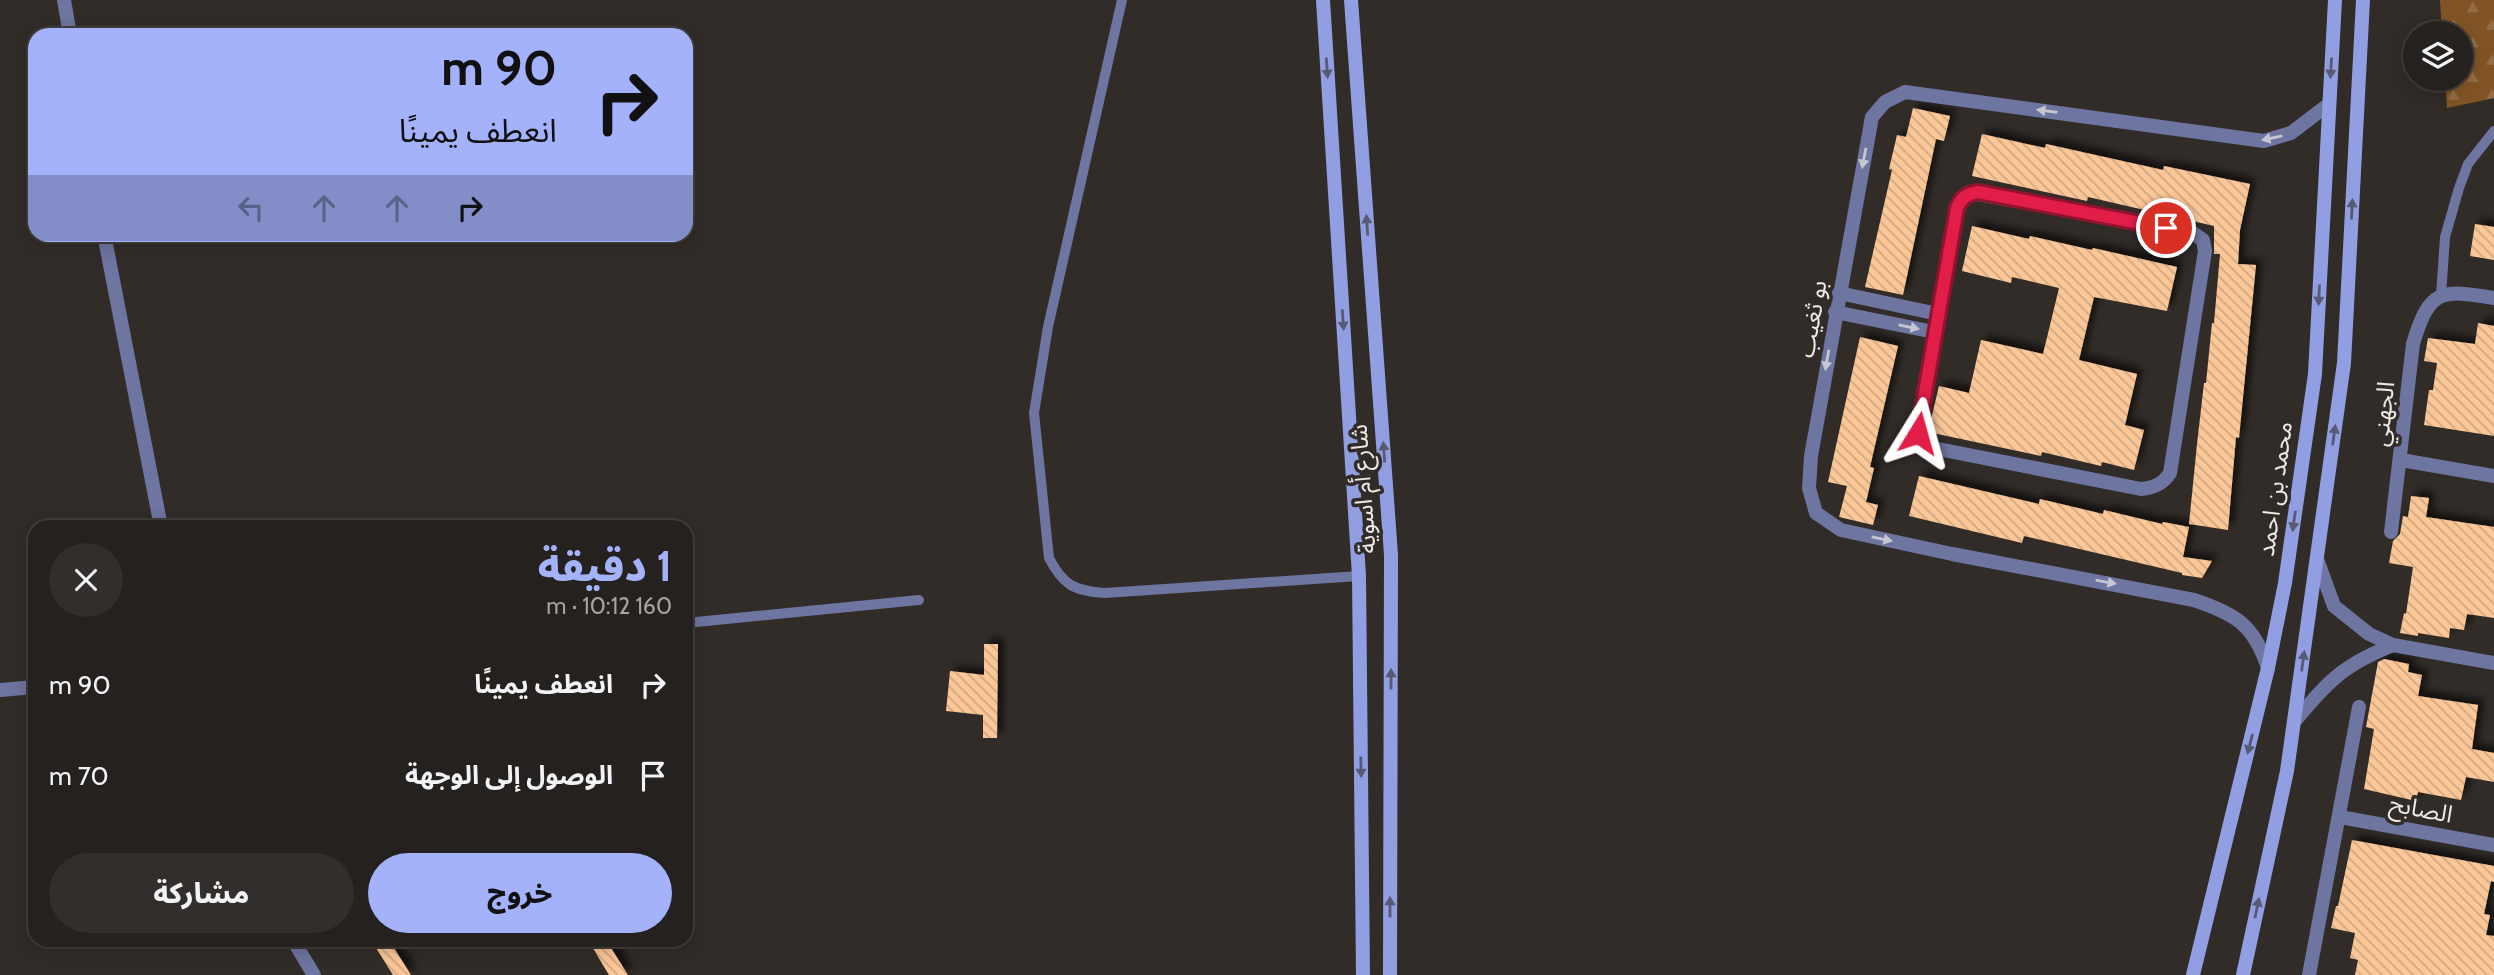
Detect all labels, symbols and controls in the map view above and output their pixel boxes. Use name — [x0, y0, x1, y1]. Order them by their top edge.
map controls — [2403, 21, 2473, 91]
button: layers — [2403, 21, 2473, 91]
text: 90 m — [441, 38, 557, 97]
icon: right — [581, 56, 672, 147]
one-way arrow — [1322, 57, 1333, 79]
one-way arrow — [2326, 57, 2337, 79]
one-way arrow — [2036, 105, 2058, 116]
text: انعطف يمينًا — [399, 111, 557, 150]
one-way arrow — [2261, 133, 2283, 144]
one-way arrow — [1859, 147, 1870, 169]
icon: left — [232, 189, 270, 227]
icon: ahead — [305, 189, 343, 227]
icon: ahead — [378, 189, 416, 227]
icon: right — [451, 189, 489, 227]
one-way arrow — [2347, 197, 2358, 219]
pin — [2136, 198, 2196, 258]
icon: arrive — [2147, 209, 2185, 247]
one-way arrow — [1361, 214, 1372, 236]
street label: بو ثغيب — [1790, 278, 1833, 360]
one-way arrow — [2313, 285, 2324, 307]
one-way arrow — [1338, 309, 1349, 331]
one-way arrow — [1898, 321, 1920, 332]
one-way arrow — [1821, 349, 1832, 371]
street label: الجهني — [2365, 380, 2405, 448]
position arrow — [1881, 396, 1955, 470]
street label: محمد بن احمد — [2251, 420, 2298, 558]
street label: شارع أم اسوية — [1342, 423, 1385, 555]
one-way arrow — [2329, 424, 2340, 446]
one-way arrow — [1378, 441, 1389, 463]
one-way arrow — [2288, 510, 2299, 532]
one-way arrow — [1871, 533, 1893, 544]
text: 1 دقيقة — [537, 540, 672, 592]
button: close — [49, 543, 123, 617]
one-way arrow — [2095, 577, 2117, 588]
text: 160 m · 10:12 — [546, 592, 672, 620]
one-way arrow — [2298, 650, 2309, 672]
icon: right — [634, 666, 672, 704]
text: انعطف يمينًا — [474, 668, 613, 700]
one-way arrow — [1385, 668, 1397, 690]
text: 90 m — [49, 669, 111, 701]
one-way arrow — [2244, 733, 2255, 755]
one-way arrow — [1355, 756, 1367, 778]
icon: arrive — [634, 757, 672, 795]
text: الوصول إلى الوجهة — [405, 759, 613, 791]
text: 70 m — [49, 760, 109, 792]
street label: الصابح — [2386, 788, 2455, 832]
button: مشاركة — [49, 853, 354, 933]
button: خروج — [368, 853, 672, 933]
one-way arrow — [1384, 896, 1396, 918]
one-way arrow — [2252, 897, 2263, 919]

